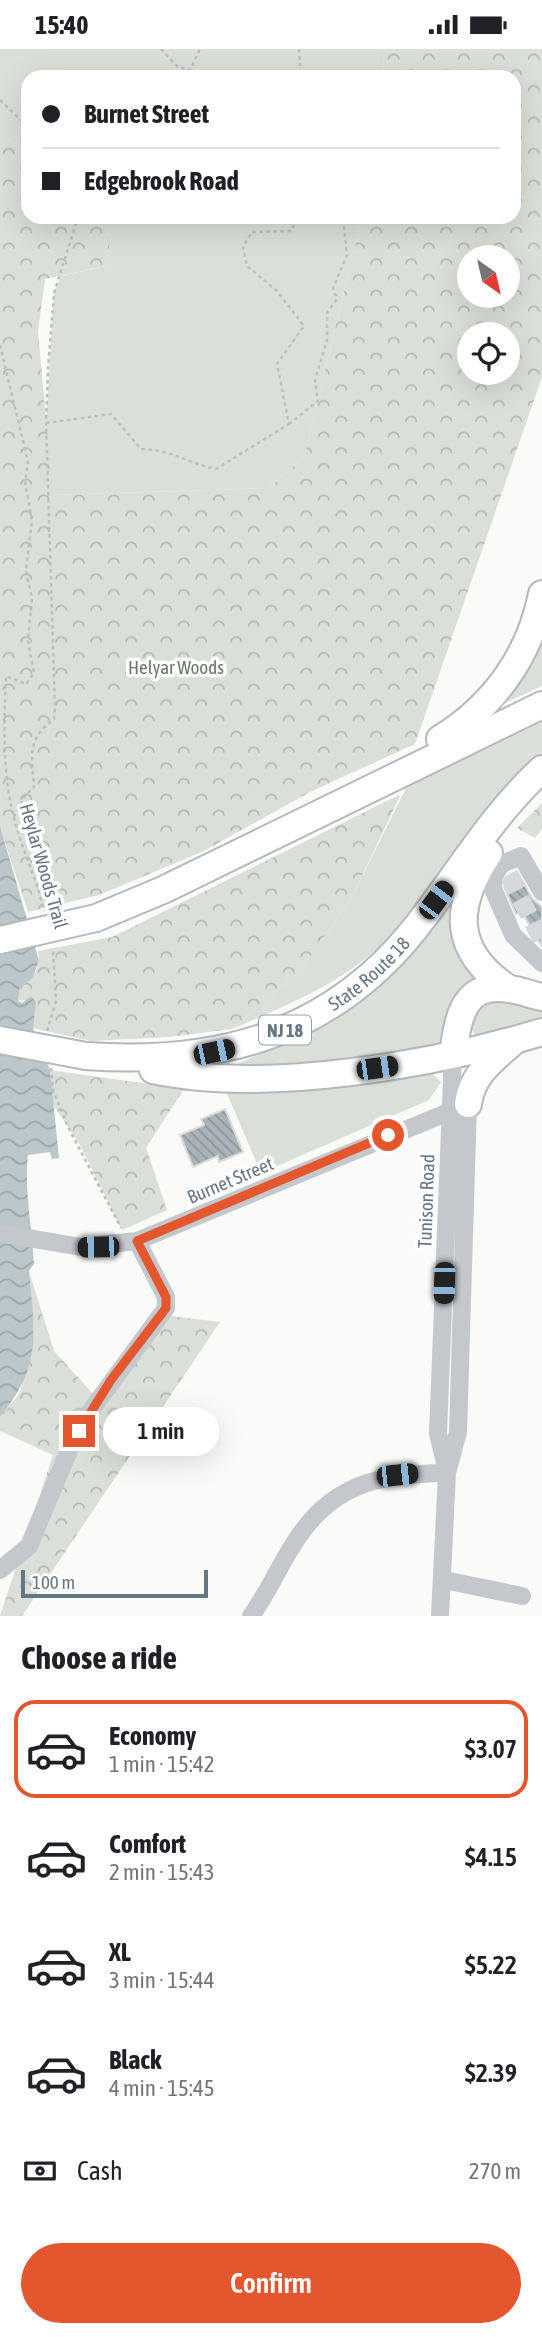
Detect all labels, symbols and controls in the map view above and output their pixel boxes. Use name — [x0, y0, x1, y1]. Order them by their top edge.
text: 15:40 — [35, 10, 89, 40]
text: Burnet Street — [84, 99, 209, 129]
text: Edgebrook Road — [84, 166, 239, 196]
north arrow — [457, 245, 520, 308]
map controls — [457, 245, 520, 385]
button: locate — [457, 322, 520, 385]
park label: Helyar Woods — [128, 656, 224, 678]
street label: Heylar Woods Trail — [16, 801, 72, 931]
car — [415, 877, 458, 923]
street label: State Route 18 — [324, 932, 414, 1015]
road number: NJ 18 — [259, 1015, 311, 1045]
car — [192, 1037, 237, 1067]
car — [355, 1055, 400, 1081]
route start — [372, 1119, 404, 1151]
street label: Burnet Street — [184, 1152, 276, 1208]
street label: Tunison Road — [413, 1154, 439, 1248]
car — [77, 1236, 120, 1258]
car — [433, 1262, 456, 1304]
callout: 1 min — [104, 1407, 219, 1455]
route end — [63, 1415, 95, 1447]
text: 1 min — [138, 1418, 184, 1444]
car — [376, 1462, 419, 1488]
scale bar — [21, 1567, 208, 1599]
text: 100 m — [32, 1571, 75, 1593]
text: Choose a ride — [21, 1639, 177, 1676]
icon: car — [25, 1718, 88, 1781]
text: Economy — [109, 1721, 196, 1751]
text: $3.07 — [465, 1734, 517, 1764]
text: 1 min · 15:42 — [109, 1751, 215, 1777]
icon: car — [25, 1826, 88, 1889]
text: Comfort — [109, 1829, 186, 1859]
text: $4.15 — [465, 1842, 517, 1872]
text: 2 min · 15:43 — [109, 1859, 215, 1885]
icon: car — [25, 1934, 88, 1997]
text: XL — [109, 1937, 131, 1967]
text: $5.22 — [465, 1950, 517, 1980]
text: 3 min · 15:44 — [109, 1967, 215, 1993]
icon: car — [25, 2042, 88, 2105]
text: Black — [109, 2045, 161, 2075]
text: $2.39 — [465, 2058, 517, 2088]
text: 4 min · 15:45 — [109, 2075, 215, 2101]
icon: cash — [21, 2152, 59, 2190]
text: Cash — [77, 2156, 123, 2186]
text: 270 m — [469, 2158, 521, 2184]
button: Confirm — [21, 2243, 521, 2323]

